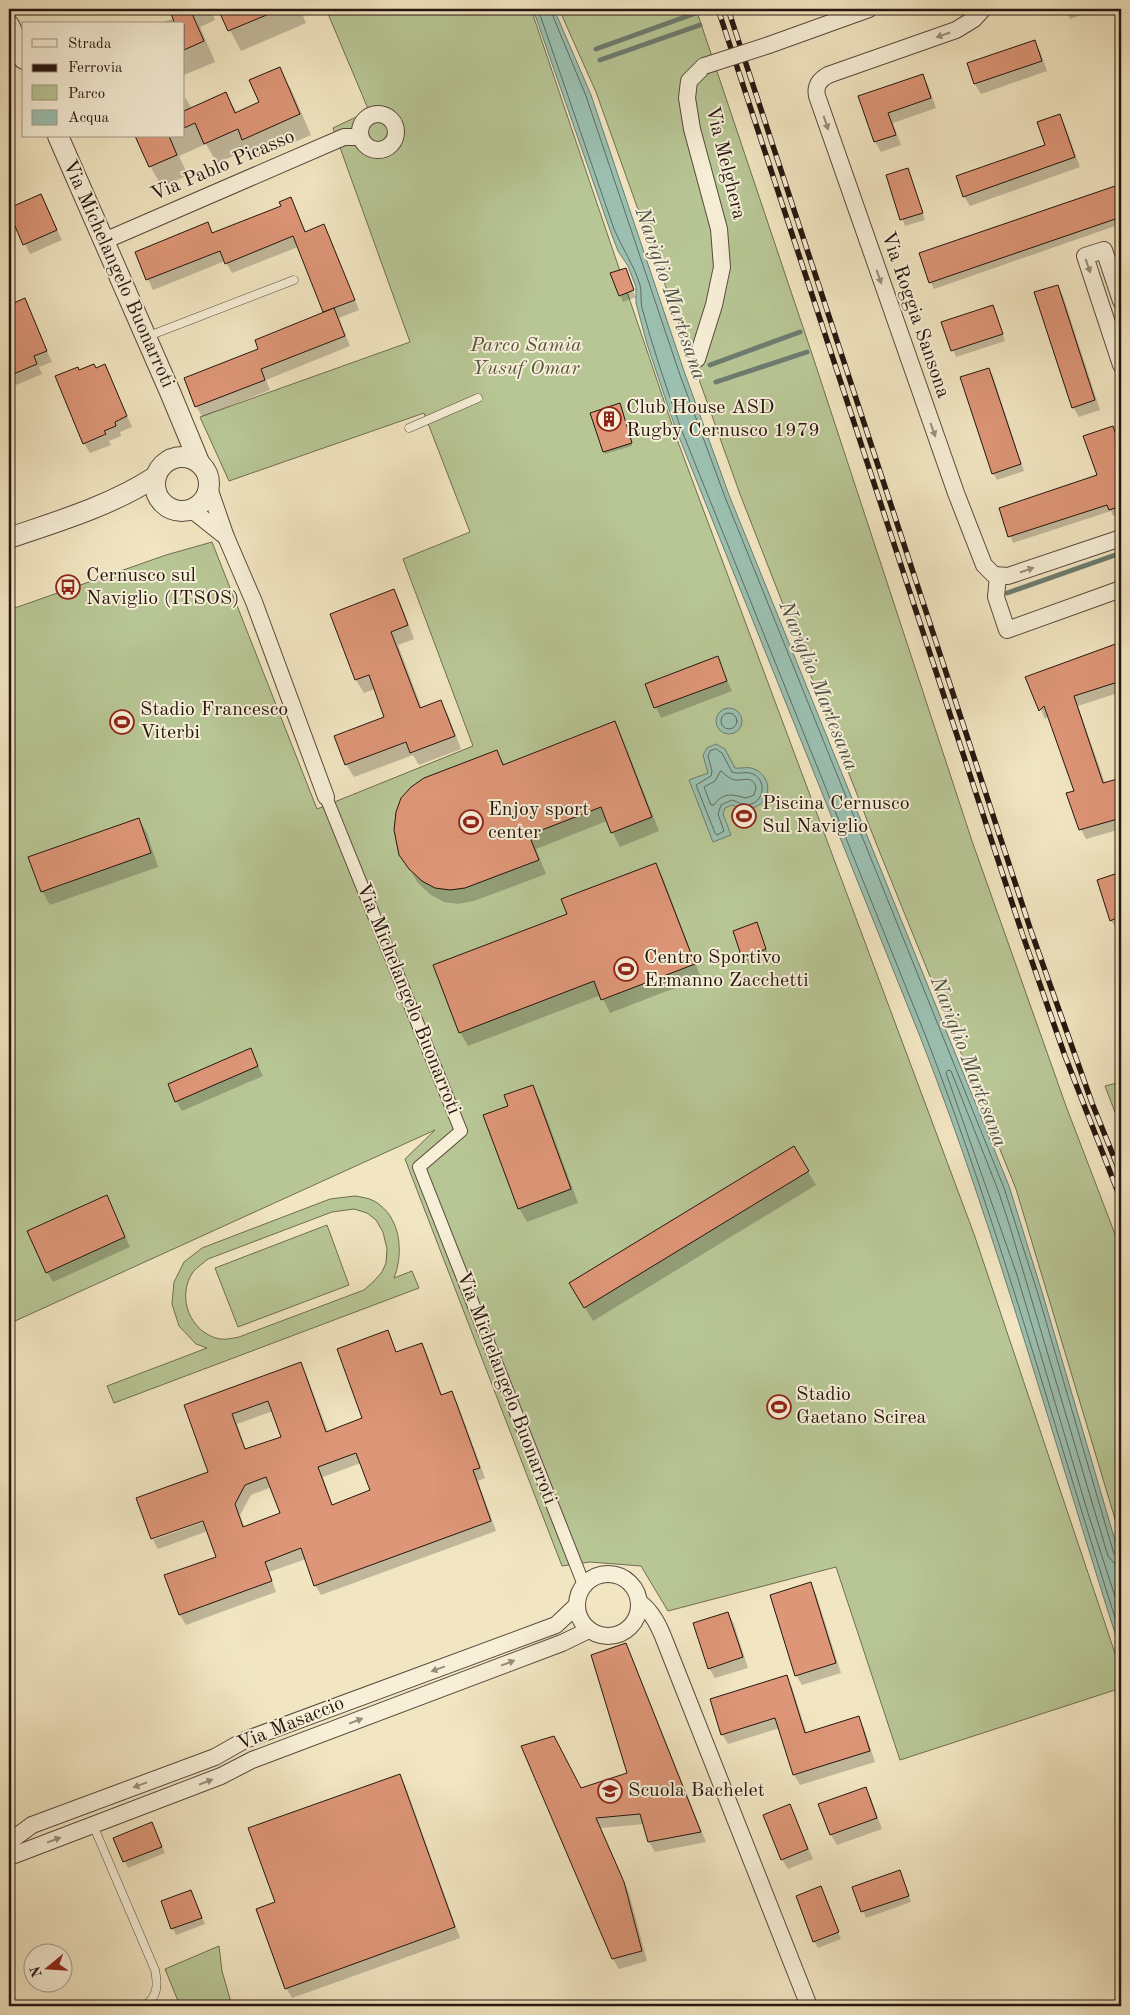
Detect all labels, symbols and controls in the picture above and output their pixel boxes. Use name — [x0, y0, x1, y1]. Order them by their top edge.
legend — [22, 22, 185, 138]
one-way arrow — [936, 32, 951, 39]
text: Strada — [68, 37, 112, 52]
text: Ferrovia — [68, 61, 123, 76]
text: Parco — [68, 87, 105, 102]
street label: Via Melghera — [701, 104, 749, 222]
text: Acqua — [68, 111, 110, 126]
one-way arrow — [823, 116, 831, 131]
street label: Via Pablo Picasso — [148, 127, 298, 205]
street label: Via Michelangelo Buonarroti — [59, 157, 177, 391]
water label: Naviglio Martesana — [630, 204, 709, 383]
street label: Via Roggia Sansona — [877, 229, 953, 401]
one-way arrow — [1085, 258, 1092, 273]
one-way arrow — [875, 270, 883, 285]
park label: Parco Samia Yusuf Omar — [469, 336, 582, 379]
place label: Club House ASD Rugby Cernusco 1979 — [626, 398, 820, 441]
building icon: Club House ASD Rugby Cernusco 1979 — [596, 406, 622, 432]
one-way arrow — [930, 423, 938, 438]
one-way arrow — [1020, 565, 1035, 573]
place label: Cernusco sul Naviglio (ITSOS) — [86, 566, 240, 609]
bus stop icon: Cernusco sul Naviglio (ITSOS) — [55, 574, 81, 600]
water label: Naviglio Martesana — [774, 597, 862, 774]
place label: Stadio Francesco Viterbi — [140, 700, 288, 743]
sports icon: Stadio Francesco Viterbi — [109, 709, 135, 735]
place label: Piscina Cernusco Sul Naviglio — [762, 794, 910, 837]
place label: Enjoy sport center — [488, 800, 589, 843]
sports icon: Piscina Cernusco Sul Naviglio — [731, 803, 757, 829]
sports icon: Enjoy sport center — [458, 809, 484, 835]
street label: Via Michelangelo Buonarroti — [352, 881, 464, 1117]
place label: Centro Sportivo Ermanno Zacchetti — [644, 948, 809, 991]
sports icon: Centro Sportivo Ermanno Zacchetti — [613, 956, 639, 982]
water label: Naviglio Martesana — [925, 973, 1010, 1150]
street label: Via Michelangelo Buonarroti — [452, 1269, 560, 1507]
place label: Stadio Gaetano Scirea — [796, 1385, 927, 1428]
sports icon: Stadio Gaetano Scirea — [766, 1394, 792, 1420]
one-way arrow — [501, 1659, 516, 1667]
one-way arrow — [430, 1665, 445, 1673]
street label: Via Masaccio — [235, 1693, 347, 1755]
one-way arrow — [349, 1716, 364, 1724]
one-way arrow — [199, 1778, 214, 1786]
school or university icon: Scuola Bachelet — [597, 1778, 623, 1804]
one-way arrow — [133, 1781, 147, 1789]
place label: Scuola Bachelet — [628, 1781, 765, 1801]
one-way arrow — [47, 1836, 62, 1844]
north arrow — [22, 1942, 72, 1992]
text: N — [28, 1964, 45, 1979]

